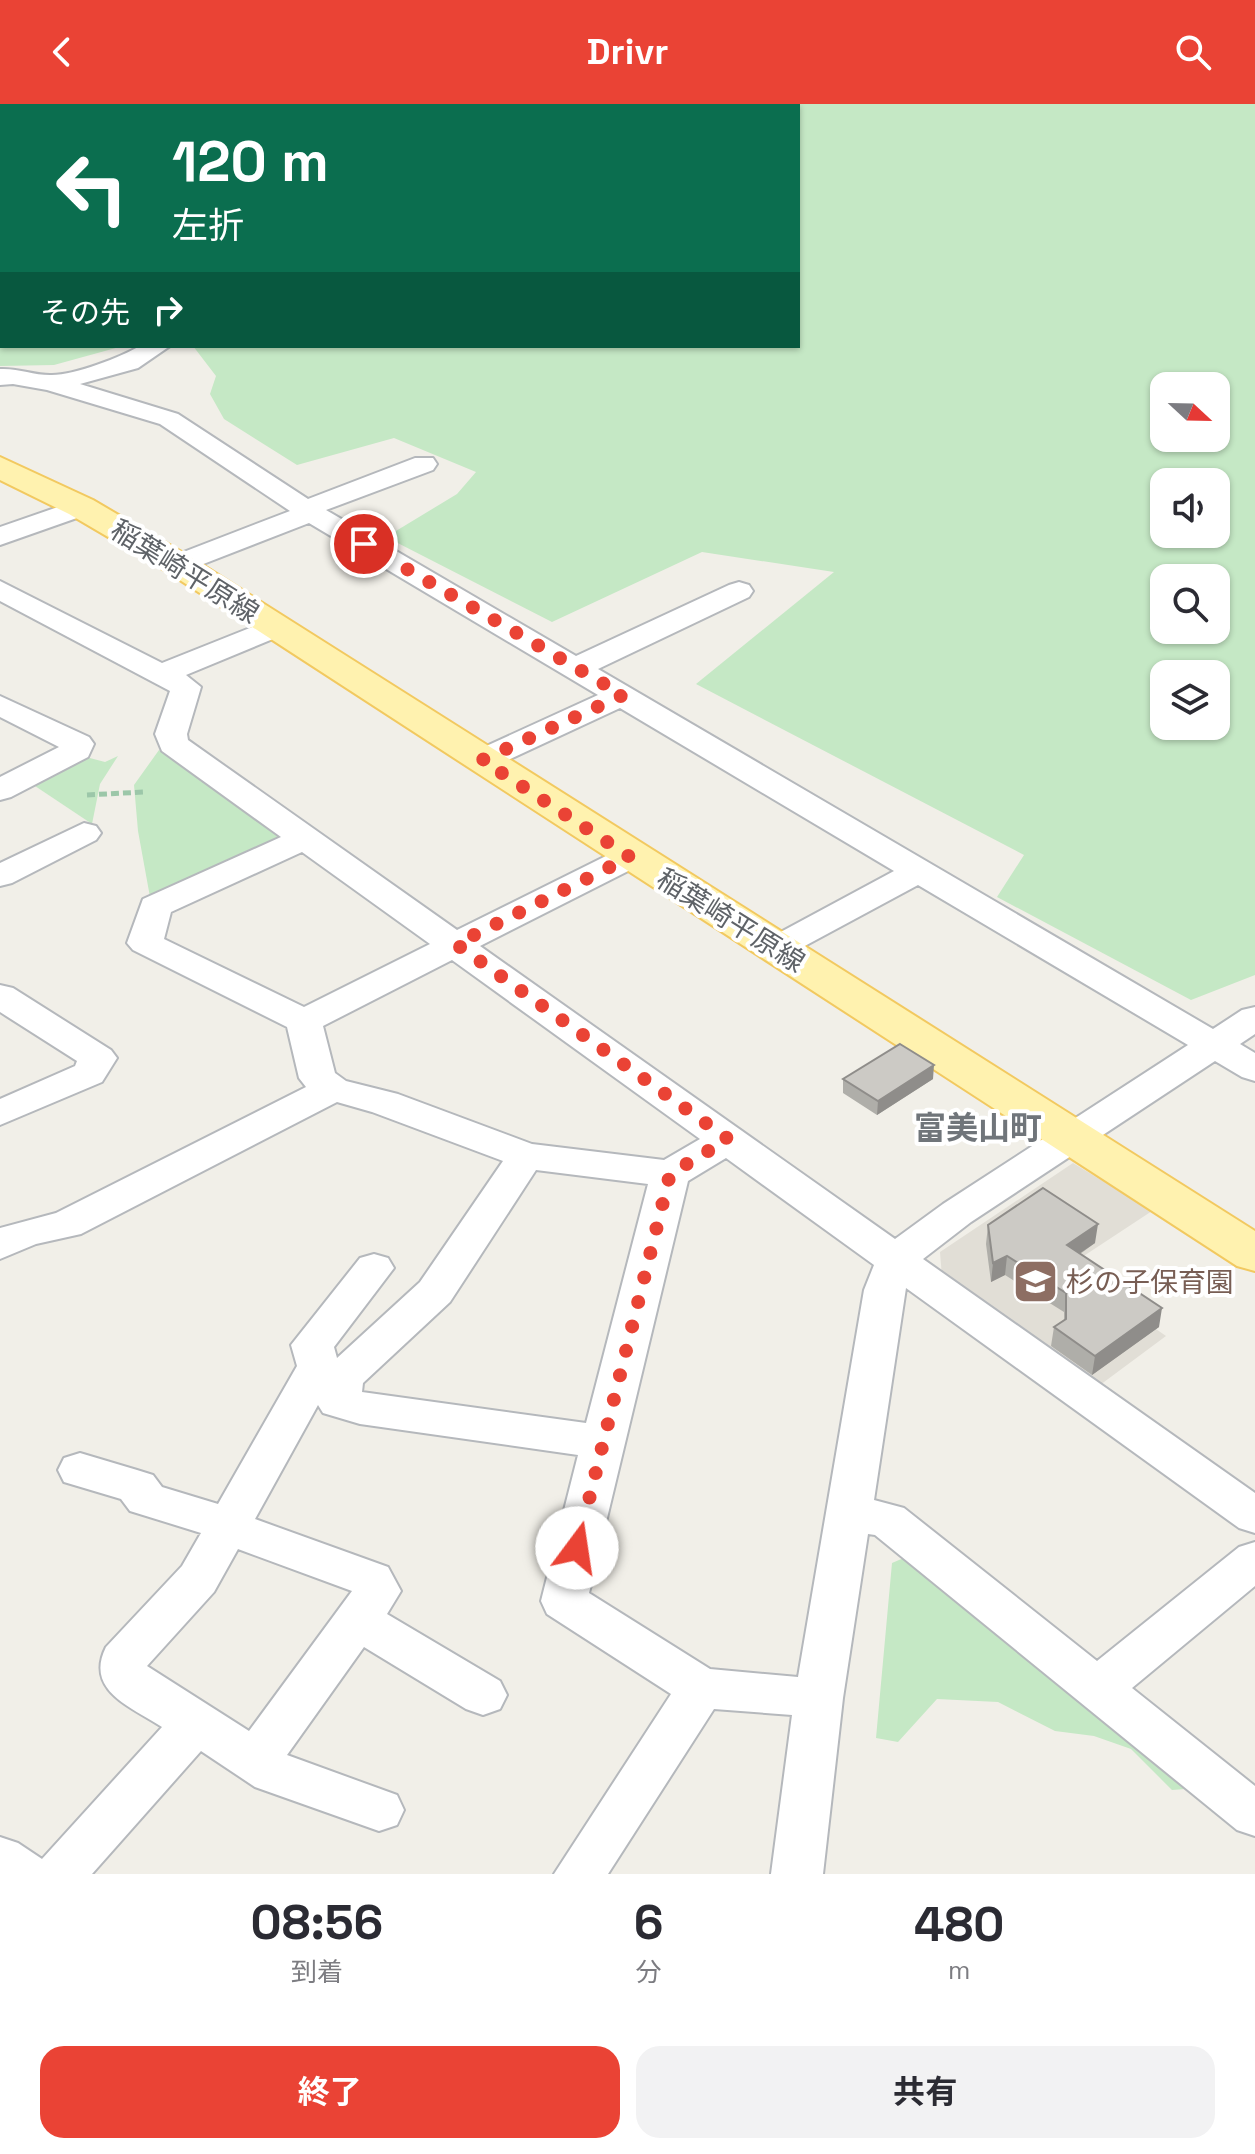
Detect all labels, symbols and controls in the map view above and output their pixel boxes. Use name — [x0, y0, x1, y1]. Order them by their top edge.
text: Drivr — [587, 29, 668, 75]
icon: back — [40, 30, 84, 74]
icon: search — [1171, 30, 1215, 74]
text: 120 m — [172, 126, 329, 197]
icon: left — [40, 136, 144, 240]
text: 左折 — [172, 203, 244, 249]
icon: right — [146, 288, 190, 332]
text: その先 — [40, 293, 130, 332]
north arrow — [1150, 372, 1230, 452]
map controls — [1150, 372, 1230, 740]
button: sound — [1150, 468, 1230, 548]
pin — [330, 510, 398, 578]
street label: 稲葉崎平原線 — [104, 511, 266, 631]
icon: arrive — [342, 522, 386, 566]
button: search — [1150, 564, 1230, 644]
button: layers — [1150, 660, 1230, 740]
street label: 稲葉崎平原線 — [650, 860, 812, 980]
district label: 富美山町 — [914, 1108, 1042, 1148]
school or university icon: 杉の子保育園 — [1011, 1258, 1059, 1306]
place label: 杉の子保育園 — [1066, 1264, 1234, 1300]
position arrow — [535, 1506, 619, 1590]
text: 08:56 — [251, 1892, 383, 1953]
text: 6 — [634, 1892, 663, 1953]
text: 480 — [914, 1894, 1004, 1955]
text: m — [948, 1953, 970, 1987]
text: 到着 — [291, 1955, 343, 1989]
text: 分 — [636, 1955, 662, 1989]
button: 終了 — [40, 2046, 620, 2138]
button: 共有 — [636, 2046, 1215, 2138]

